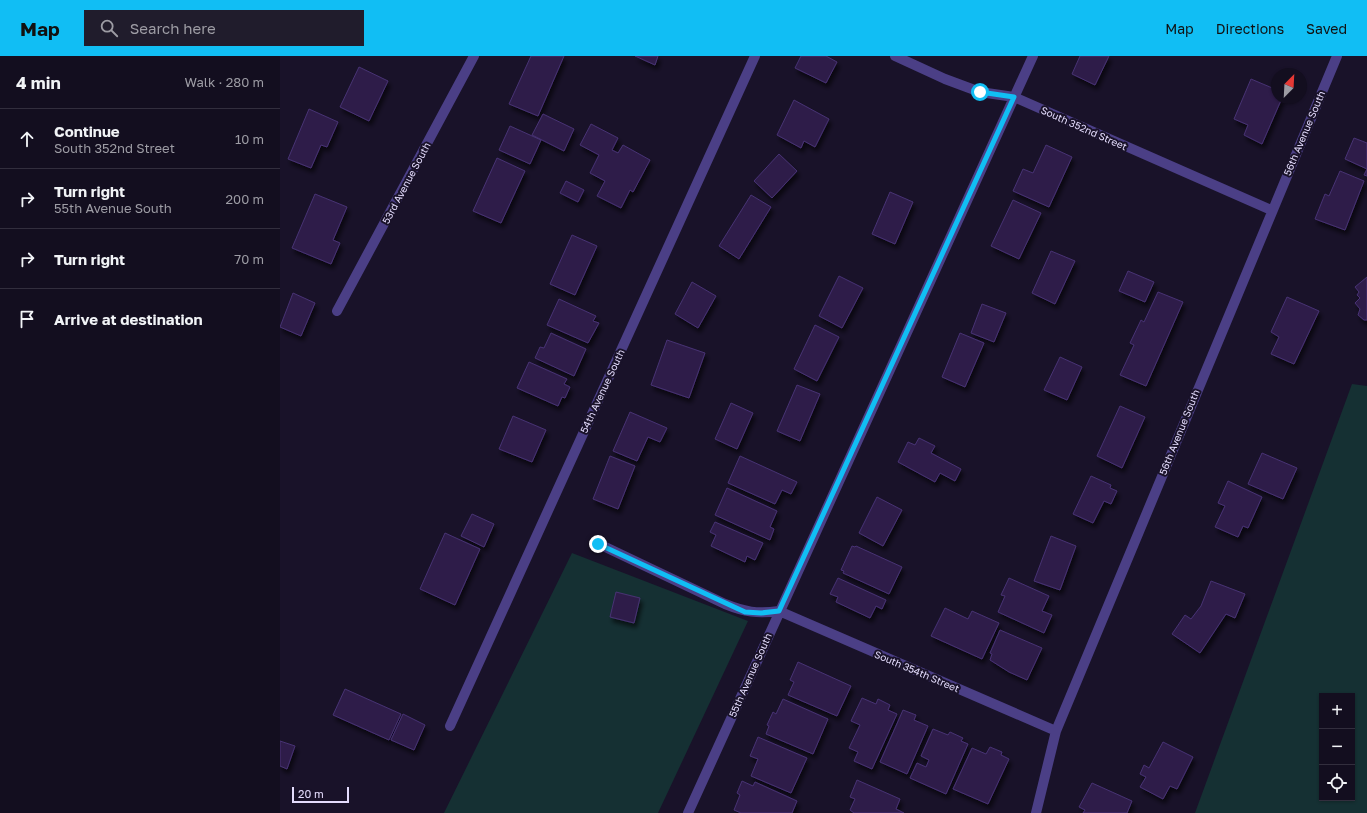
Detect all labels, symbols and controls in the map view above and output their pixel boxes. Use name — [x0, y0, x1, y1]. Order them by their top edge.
search box — [84, 10, 364, 46]
text: Map — [20, 17, 60, 40]
icon: search — [98, 17, 120, 39]
text: Search here — [130, 19, 216, 37]
text: Map — [1165, 20, 1194, 37]
text: Directions — [1216, 20, 1284, 37]
text: Saved — [1306, 20, 1347, 37]
north arrow — [1271, 68, 1307, 104]
text: 4 min — [16, 72, 61, 93]
text: Walk · 280 m — [185, 74, 264, 90]
route start — [971, 83, 989, 101]
street label: 56th Avenue South — [1281, 89, 1327, 177]
street label: South 352nd Street — [1039, 104, 1129, 152]
text: Continue — [54, 122, 120, 140]
icon: ahead — [16, 128, 38, 150]
text: 10 m — [235, 131, 264, 147]
text: South 352nd Street — [54, 140, 175, 156]
street label: 53rd Avenue South — [379, 140, 433, 226]
text: Turn right — [54, 182, 125, 200]
icon: right — [16, 188, 38, 210]
text: 200 m — [226, 191, 264, 207]
text: 55th Avenue South — [54, 200, 172, 216]
icon: right — [16, 248, 38, 270]
text: Turn right — [54, 250, 125, 268]
text: 70 m — [234, 251, 264, 267]
icon: arrive — [16, 308, 38, 330]
text: Arrive at destination — [54, 310, 203, 328]
street label: 54th Avenue South — [577, 347, 627, 435]
street label: 56th Avenue South — [1156, 388, 1202, 476]
route end — [589, 535, 607, 553]
street label: 55th Avenue South — [726, 631, 774, 719]
street label: South 354th Street — [873, 648, 961, 694]
map controls — [1319, 693, 1355, 801]
button: + — [1319, 693, 1355, 729]
button: − — [1319, 729, 1355, 765]
button: locate — [1319, 765, 1355, 801]
scale bar — [292, 785, 349, 804]
text: 20 m — [298, 787, 324, 800]

